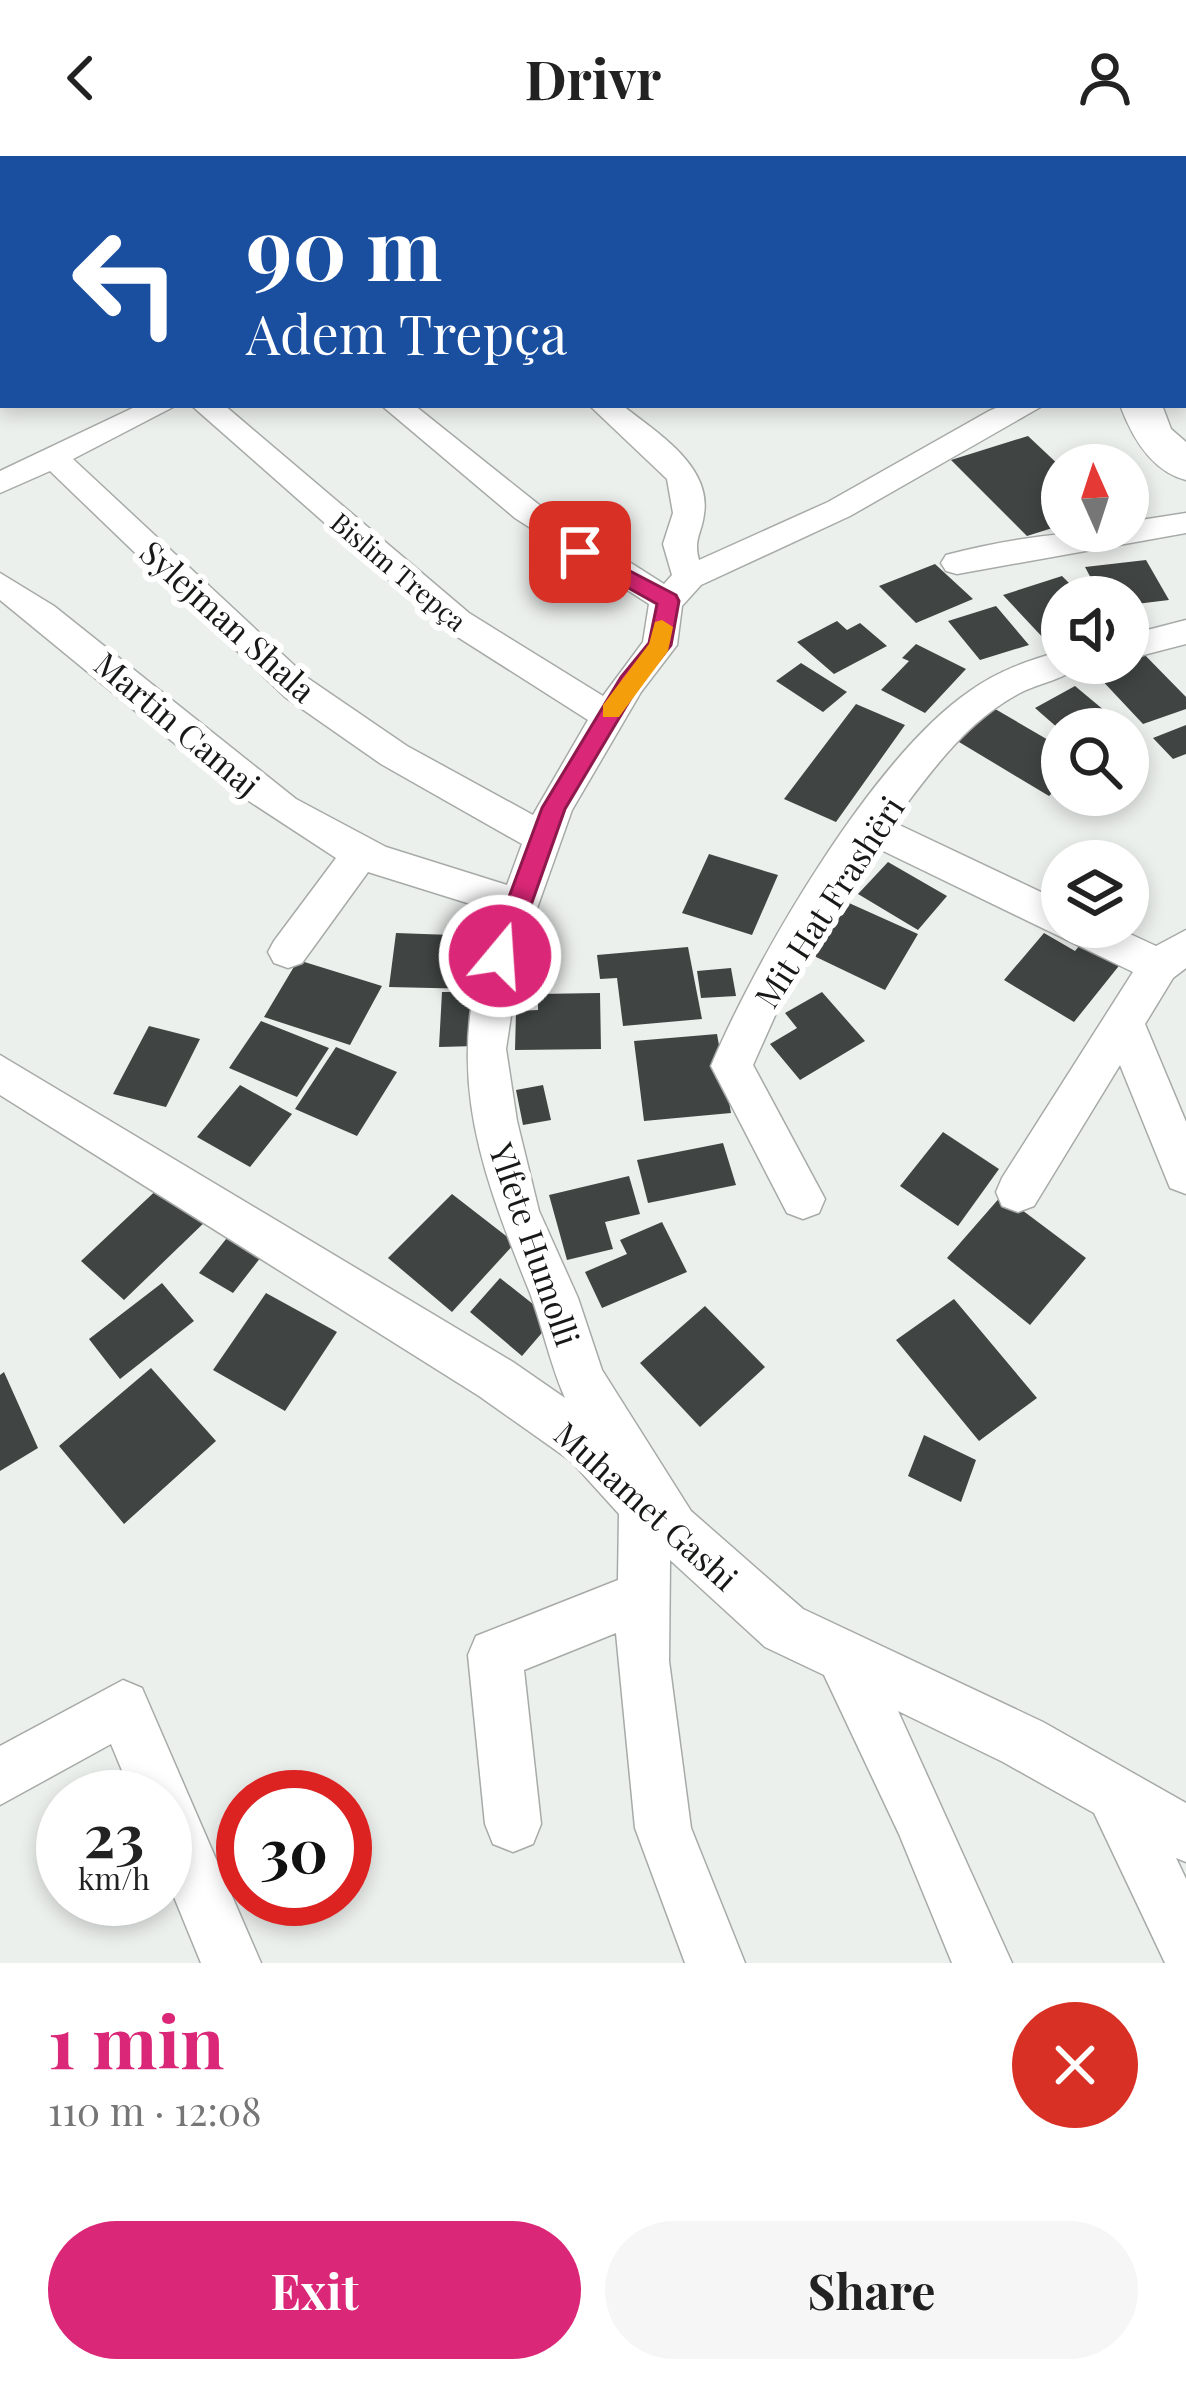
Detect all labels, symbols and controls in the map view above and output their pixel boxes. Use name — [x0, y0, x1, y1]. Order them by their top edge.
text: Drivr — [525, 42, 661, 114]
icon: back — [48, 45, 114, 111]
icon: person — [1072, 45, 1138, 111]
text: 90 m — [246, 190, 442, 302]
icon: left — [48, 204, 204, 360]
text: Adem Trepça — [246, 297, 567, 369]
north arrow — [1041, 444, 1149, 552]
map controls — [1041, 444, 1149, 948]
pin — [529, 501, 631, 603]
street label: Bislim Trepça — [324, 504, 475, 639]
icon: arrive — [547, 519, 613, 585]
street label: Sylejman Shala — [132, 530, 326, 711]
button: sound — [1041, 576, 1149, 684]
street label: Martin Camaj — [86, 641, 270, 805]
button: search — [1041, 708, 1149, 816]
street label: Mit Hat Frashëri — [743, 787, 913, 1015]
button: layers — [1041, 840, 1149, 948]
position arrow — [437, 893, 563, 1019]
street label: Ylfete Humolli — [480, 1136, 591, 1351]
street label: Muhamet Gashi — [546, 1411, 748, 1599]
speed limit sign: 30 — [216, 1770, 372, 1926]
text: 23 — [84, 1793, 144, 1873]
text: km/h — [78, 1858, 150, 1898]
text: 1 min — [48, 1991, 224, 2087]
button: close — [1012, 2002, 1138, 2128]
text: 110 m · 12:08 — [48, 2084, 262, 2136]
button: Exit — [48, 2221, 581, 2359]
button: Share — [605, 2221, 1138, 2359]

